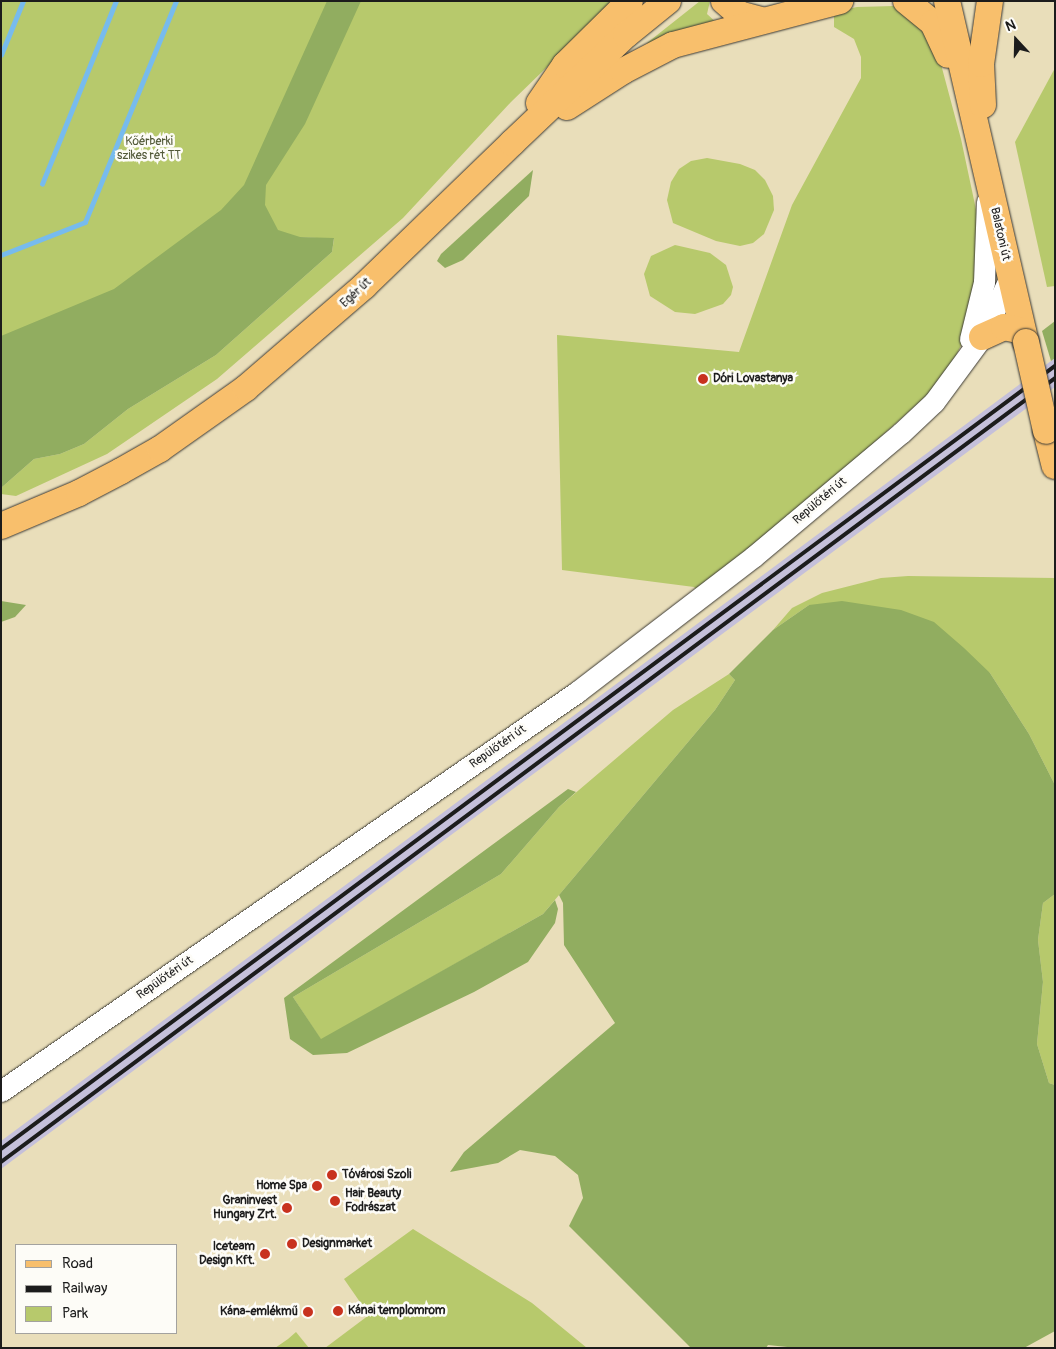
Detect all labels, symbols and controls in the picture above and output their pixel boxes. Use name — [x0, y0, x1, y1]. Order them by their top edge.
north arrow — [991, 15, 1041, 65]
text: N — [1003, 16, 1018, 35]
park label: Kőérberki szikes rét TT — [117, 135, 181, 163]
street label: Balatoni út — [987, 206, 1013, 262]
street label: Egér út — [338, 275, 374, 311]
place label: Dóri Lovastanya — [713, 372, 793, 386]
marker: Dóri Lovastanya — [697, 373, 709, 385]
street label: Repülőtéri út — [790, 474, 850, 528]
street label: Repülőtéri út — [467, 722, 529, 772]
street label: Repülőtéri út — [134, 953, 196, 1003]
place label: Tóvárosi Szoli — [342, 1168, 412, 1182]
marker: Tóvárosi Szoli — [326, 1169, 338, 1181]
place label: Home Spa — [256, 1179, 307, 1193]
marker: Home Spa — [311, 1180, 323, 1192]
place label: Hair Beauty Fodrászat — [345, 1187, 401, 1215]
place label: Graninvest Hungary Zrt. — [213, 1194, 277, 1222]
marker: Hair Beauty Fodrászat — [329, 1195, 341, 1207]
marker: Graninvest Hungary Zrt. — [281, 1202, 293, 1214]
place label: Designmarket — [302, 1237, 372, 1251]
marker: Designmarket — [286, 1238, 298, 1250]
place label: Iceteam Design Kft. — [199, 1240, 255, 1268]
legend — [15, 1244, 178, 1334]
marker: Iceteam Design Kft. — [259, 1248, 271, 1260]
text: Road — [62, 1254, 93, 1273]
text: Railway — [62, 1279, 107, 1298]
text: Park — [62, 1304, 88, 1323]
place label: Kánai templomrom — [348, 1304, 445, 1318]
place label: Kána-emlékmű — [220, 1305, 298, 1319]
marker: Kánai templomrom — [332, 1305, 344, 1317]
marker: Kána-emlékmű — [302, 1306, 314, 1318]

